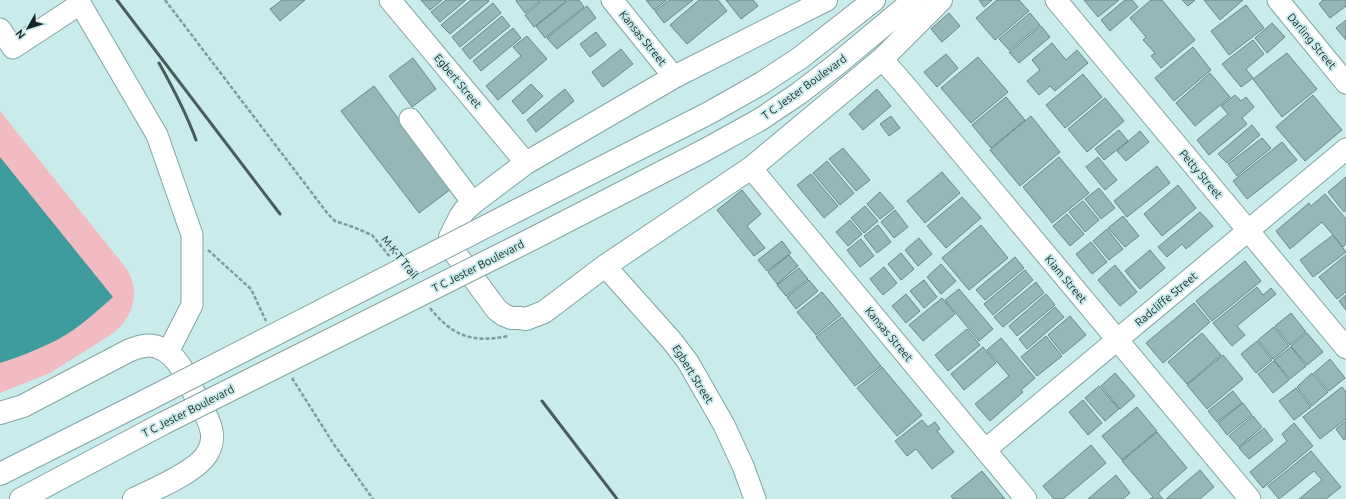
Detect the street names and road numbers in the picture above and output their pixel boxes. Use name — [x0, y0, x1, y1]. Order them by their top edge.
street label: Kansas Street — [617, 8, 669, 68]
street label: Darling Street — [1285, 11, 1339, 72]
street label: Egbert Street — [432, 52, 484, 111]
street label: T C Jester Boulevard — [759, 52, 849, 122]
street label: Petty Street — [1177, 147, 1225, 201]
street label: M-K-T Trail — [379, 233, 421, 281]
street label: T C Jester Boulevard — [430, 238, 526, 294]
street label: Kiam Street — [1043, 253, 1090, 306]
street label: Radcliffe Street — [1133, 269, 1200, 328]
street label: Kansas Street — [863, 304, 916, 364]
street label: Egbert Street — [670, 343, 716, 406]
street label: T C Jester Boulevard — [140, 383, 236, 439]

